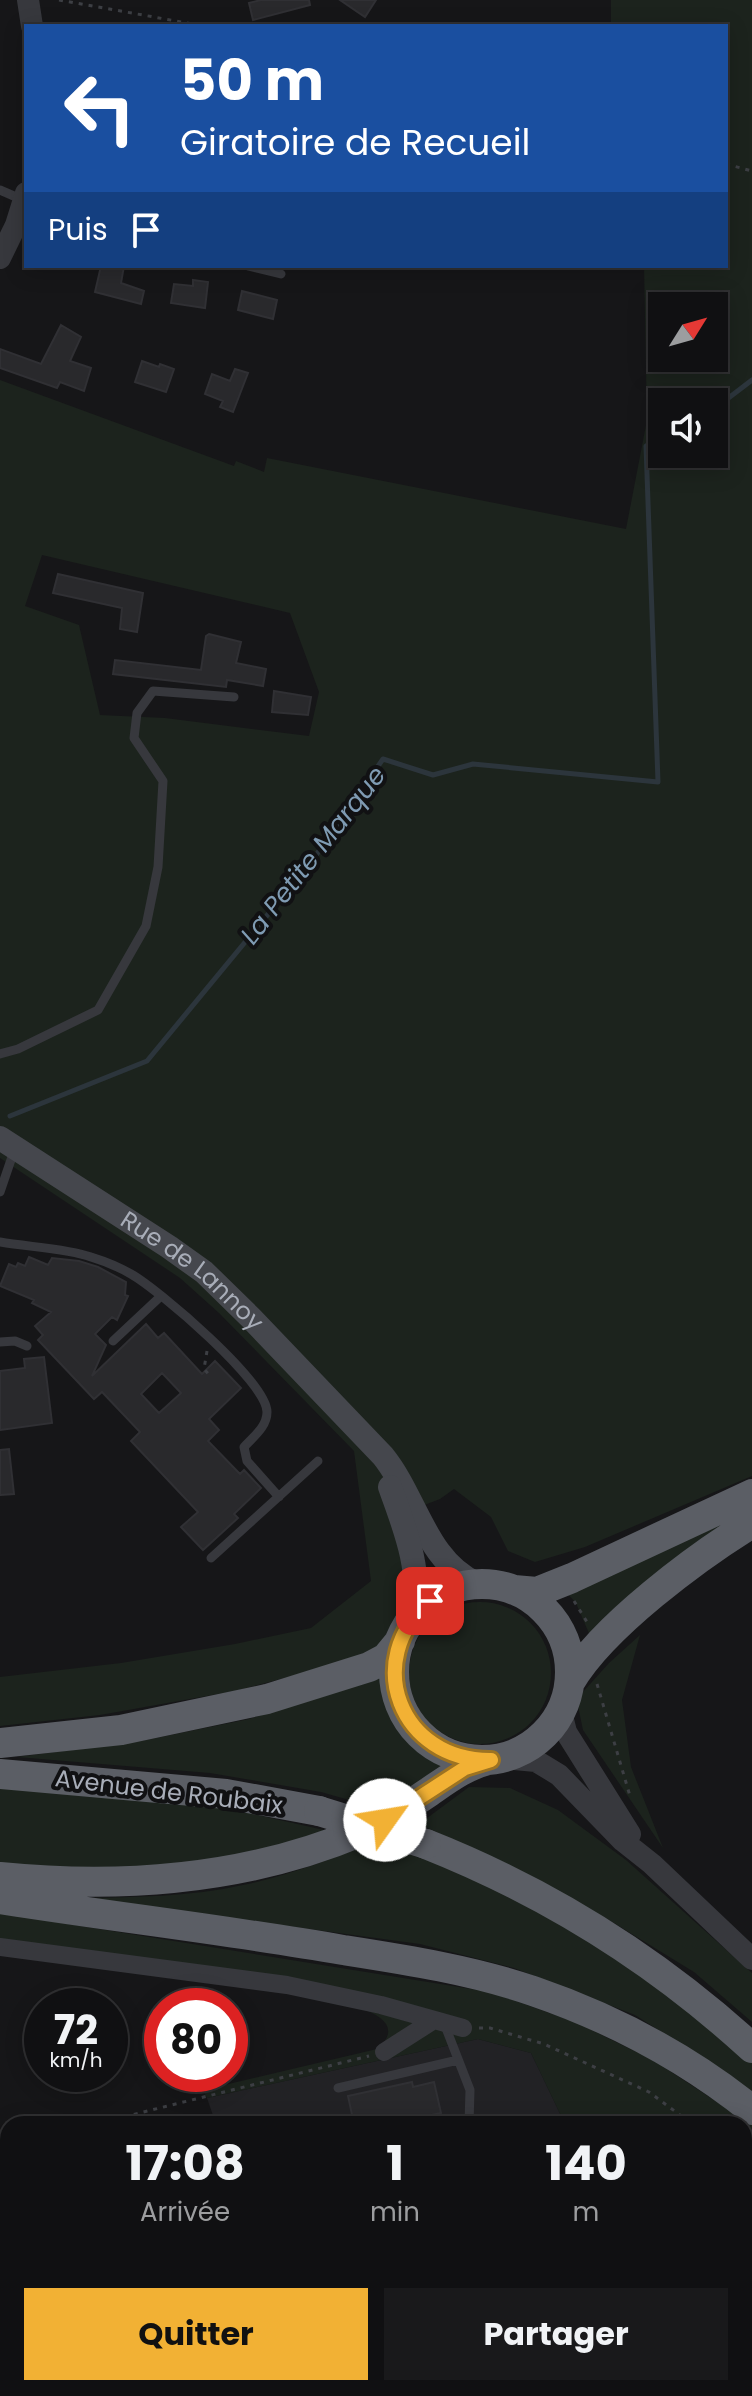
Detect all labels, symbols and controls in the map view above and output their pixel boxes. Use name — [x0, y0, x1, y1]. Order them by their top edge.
text: 50 m — [180, 41, 324, 120]
icon: left — [48, 56, 152, 160]
text: Giratoire de Recueil — [180, 117, 530, 168]
text: Puis — [48, 208, 108, 251]
icon: arrive — [124, 208, 168, 252]
north arrow — [648, 292, 728, 372]
map controls — [648, 292, 728, 468]
button: sound — [648, 388, 728, 468]
water label: La Petite Marque — [232, 758, 394, 952]
street label: Rue de Lannoy — [114, 1203, 272, 1338]
pin — [396, 1567, 464, 1635]
icon: arrive — [408, 1579, 452, 1623]
street label: Avenue de Roubaix — [53, 1761, 285, 1822]
position arrow — [343, 1778, 427, 1862]
speed limit sign: 80 — [144, 1988, 248, 2092]
text: 72 — [54, 2002, 98, 2058]
text: km/h — [49, 2046, 103, 2074]
text: 17:08 — [125, 2130, 245, 2197]
text: 1 — [386, 2130, 404, 2197]
text: 140 — [545, 2130, 627, 2197]
text: Arrivée — [140, 2194, 230, 2230]
text: min — [370, 2194, 420, 2230]
text: m — [573, 2194, 599, 2230]
button: Quitter — [24, 2288, 368, 2380]
button: Partager — [384, 2288, 728, 2380]

